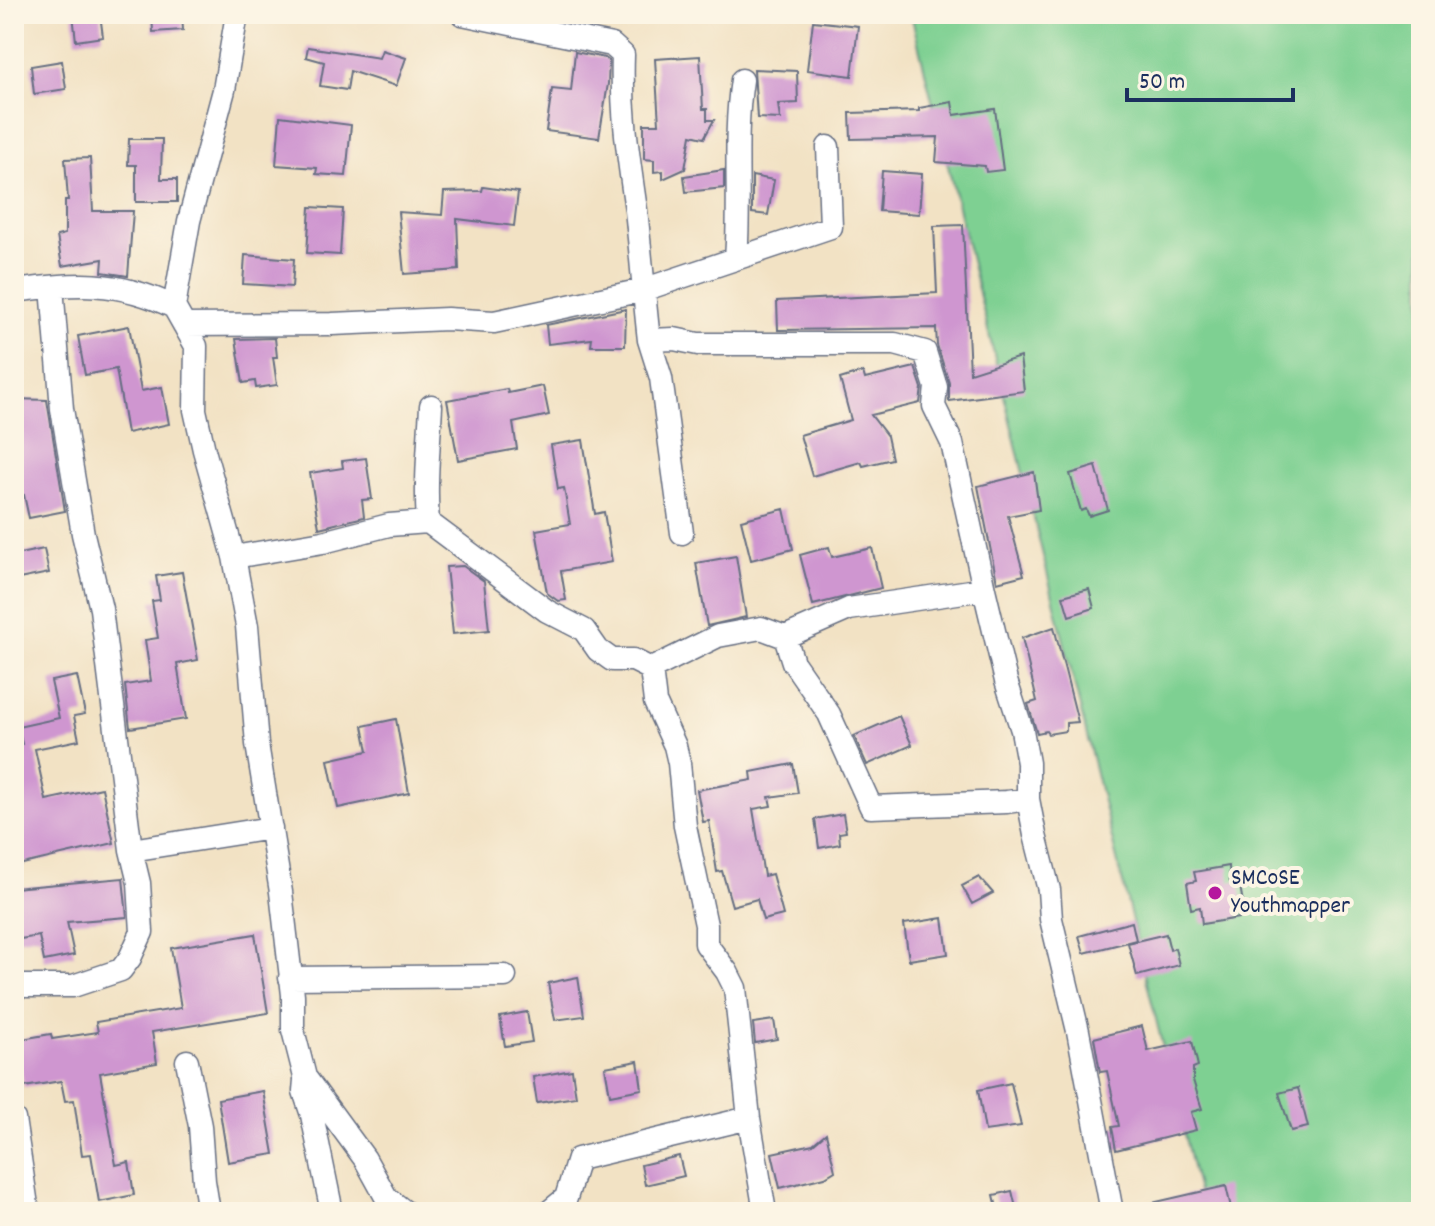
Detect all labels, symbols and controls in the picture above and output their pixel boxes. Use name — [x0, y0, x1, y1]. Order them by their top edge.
scale bar — [1127, 52, 1293, 102]
text: 50 m — [1139, 66, 1185, 100]
place label: SMCoSE Youthmapper — [1231, 862, 1350, 924]
marker: SMCoSE Youthmapper — [1206, 884, 1224, 902]

